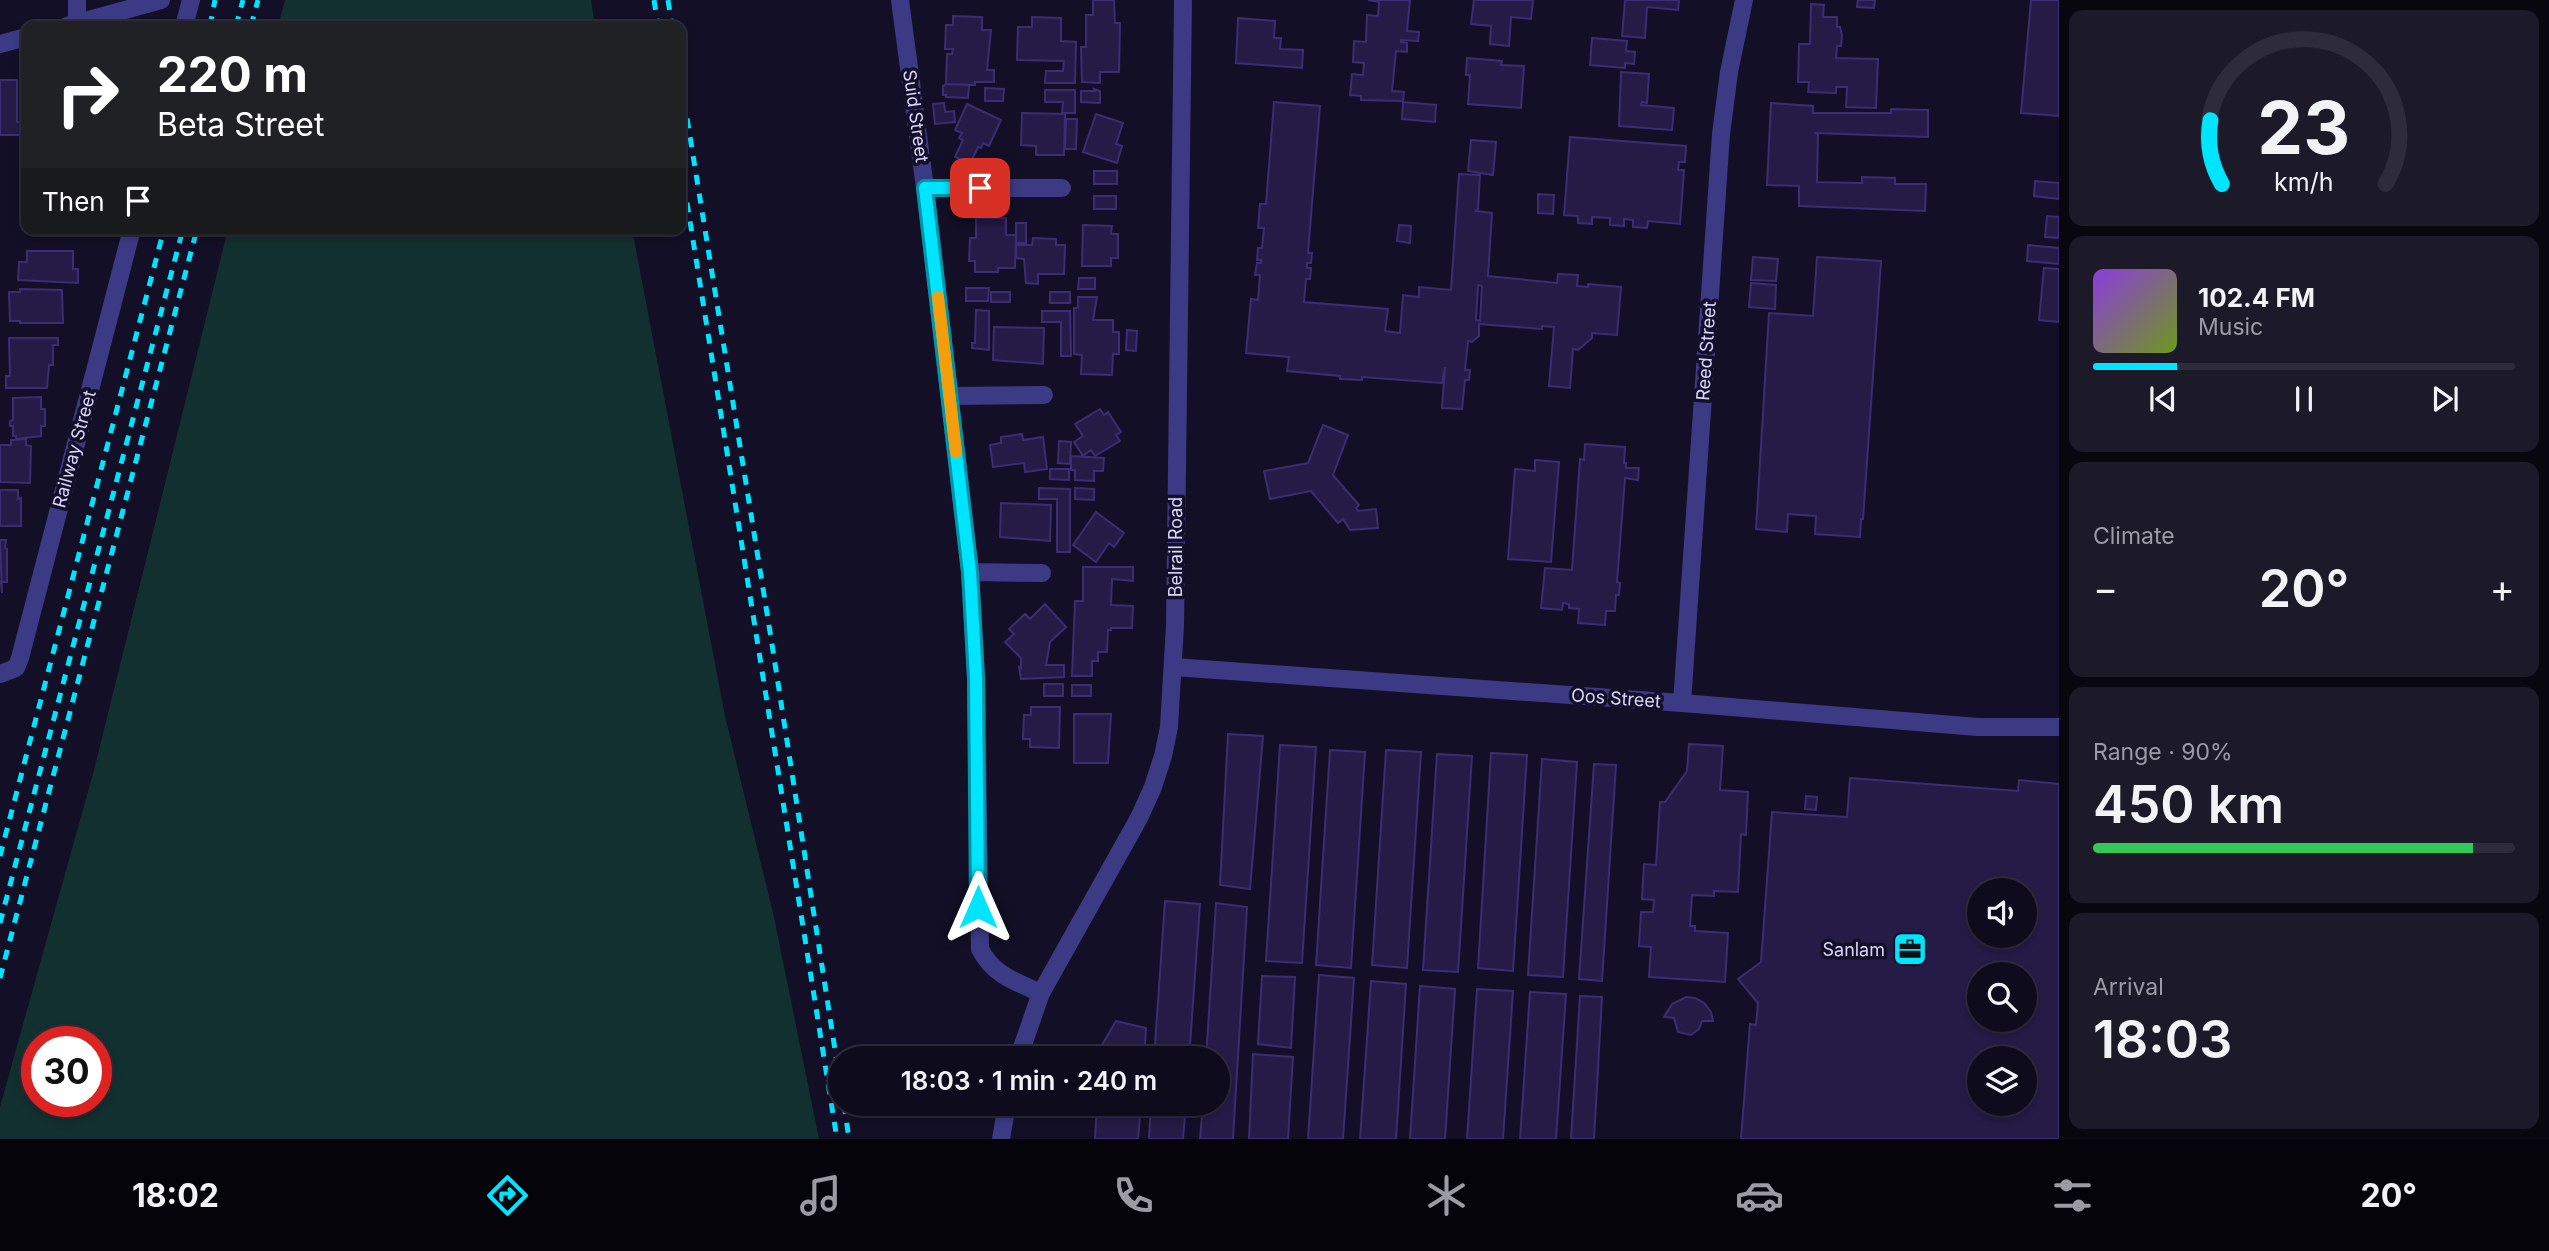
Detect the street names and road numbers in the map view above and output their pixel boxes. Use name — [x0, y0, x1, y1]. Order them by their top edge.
street label: Suid Street — [899, 68, 933, 164]
street label: Reed Street — [1692, 301, 1720, 401]
street label: Railway Street — [48, 388, 100, 510]
street label: Belrail Road — [1165, 497, 1186, 597]
street label: Oos Street — [1570, 684, 1662, 712]

